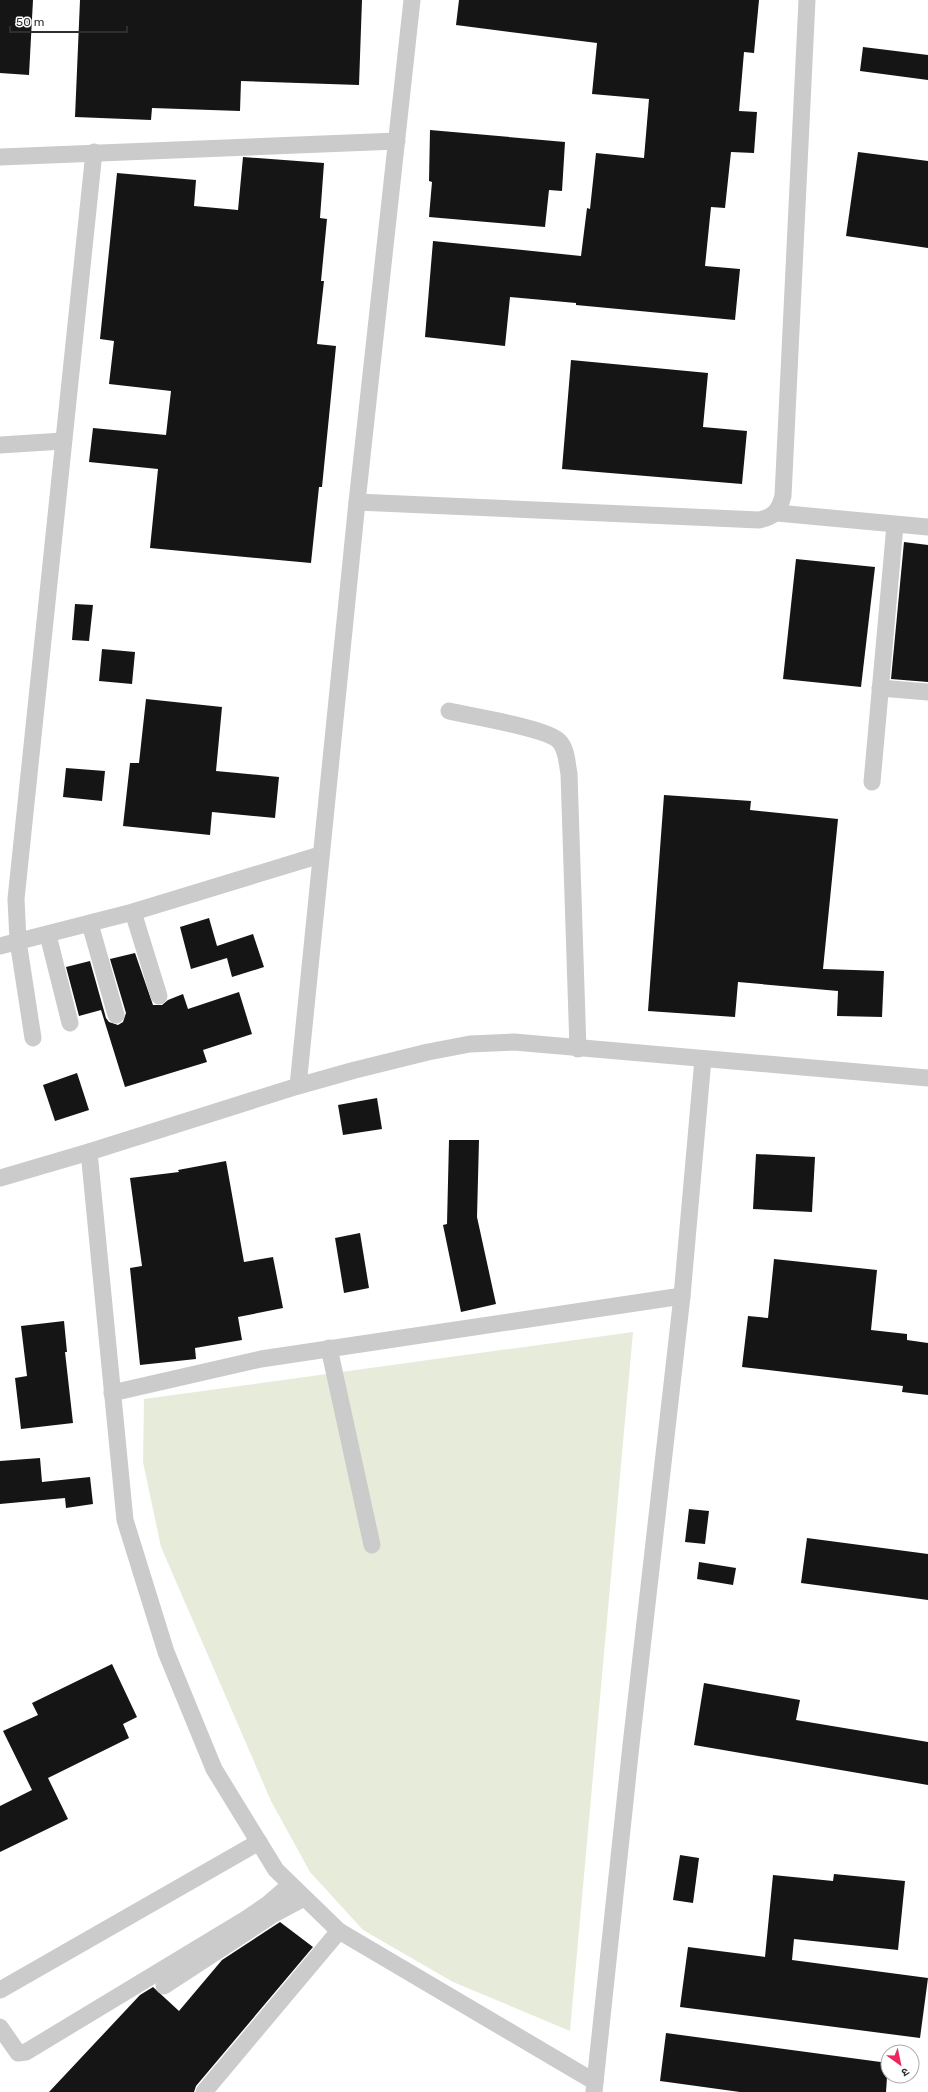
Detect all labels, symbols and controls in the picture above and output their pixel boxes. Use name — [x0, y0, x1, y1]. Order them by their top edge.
scale bar — [10, 8, 127, 34]
text: 50 m — [16, 15, 44, 29]
north arrow — [880, 2044, 920, 2084]
text: उ — [898, 2065, 911, 2079]

